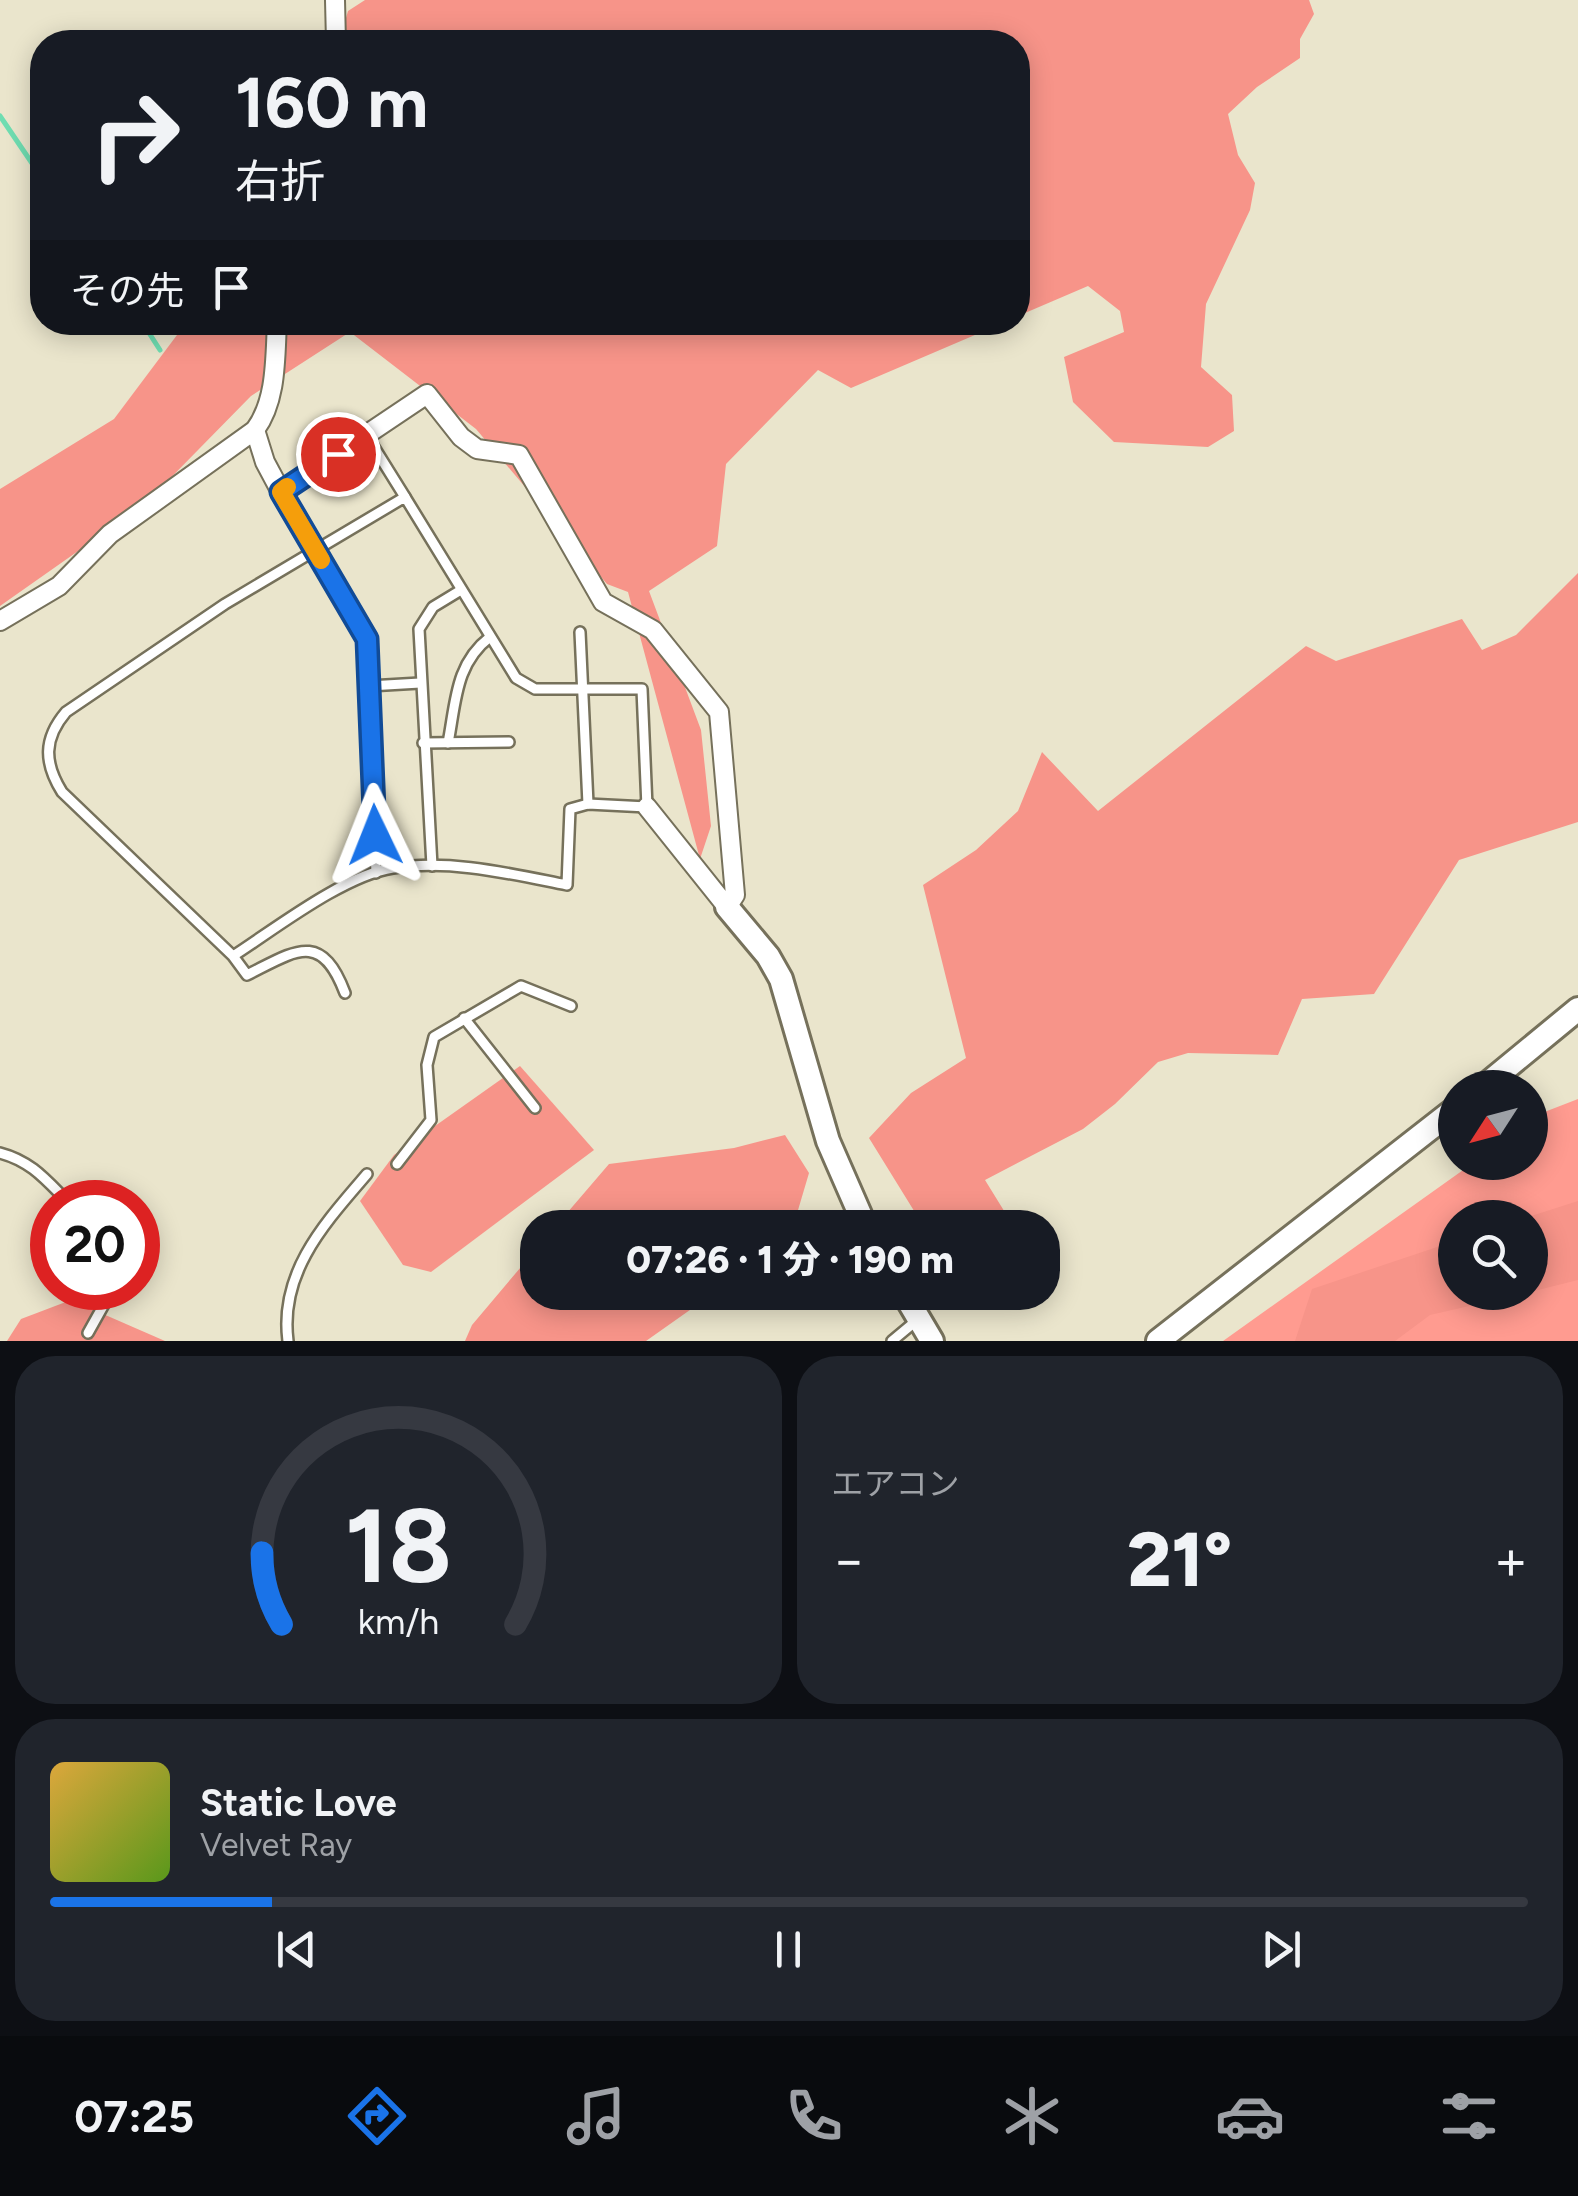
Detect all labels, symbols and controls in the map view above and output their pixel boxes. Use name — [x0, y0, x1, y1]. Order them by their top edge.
text: 160 m — [235, 60, 428, 145]
icon: right — [70, 70, 200, 200]
text: 右折 — [235, 154, 325, 208]
icon: arrive — [204, 260, 259, 315]
text: その先 — [70, 268, 184, 314]
pin — [296, 412, 381, 497]
icon: arrive — [311, 427, 366, 482]
position arrow — [323, 783, 427, 887]
north arrow — [1438, 1070, 1548, 1180]
map controls — [1438, 1070, 1548, 1310]
speed limit sign: 20 — [30, 1180, 160, 1310]
button: search — [1438, 1200, 1548, 1310]
text: 07:26 · 1 分 · 190 m — [626, 1237, 954, 1283]
text: エアコン — [832, 1465, 960, 1503]
text: 18 — [344, 1483, 452, 1608]
text: 21° — [1127, 1515, 1232, 1605]
text: − — [832, 1527, 866, 1593]
text: + — [1494, 1527, 1528, 1593]
text: km/h — [357, 1600, 439, 1643]
text: Static Love — [200, 1780, 397, 1826]
text: Velvet Ray — [200, 1826, 352, 1864]
icon: previous — [269, 1922, 324, 1977]
icon: pause — [761, 1922, 816, 1977]
icon: next — [1254, 1922, 1309, 1977]
icon: directions — [342, 2081, 412, 2151]
icon: music — [561, 2081, 631, 2151]
icon: phone — [779, 2081, 849, 2151]
icon: climate — [997, 2081, 1067, 2151]
icon: car — [1215, 2081, 1285, 2151]
icon: filters — [1434, 2081, 1504, 2151]
text: 07:25 — [74, 2089, 194, 2143]

